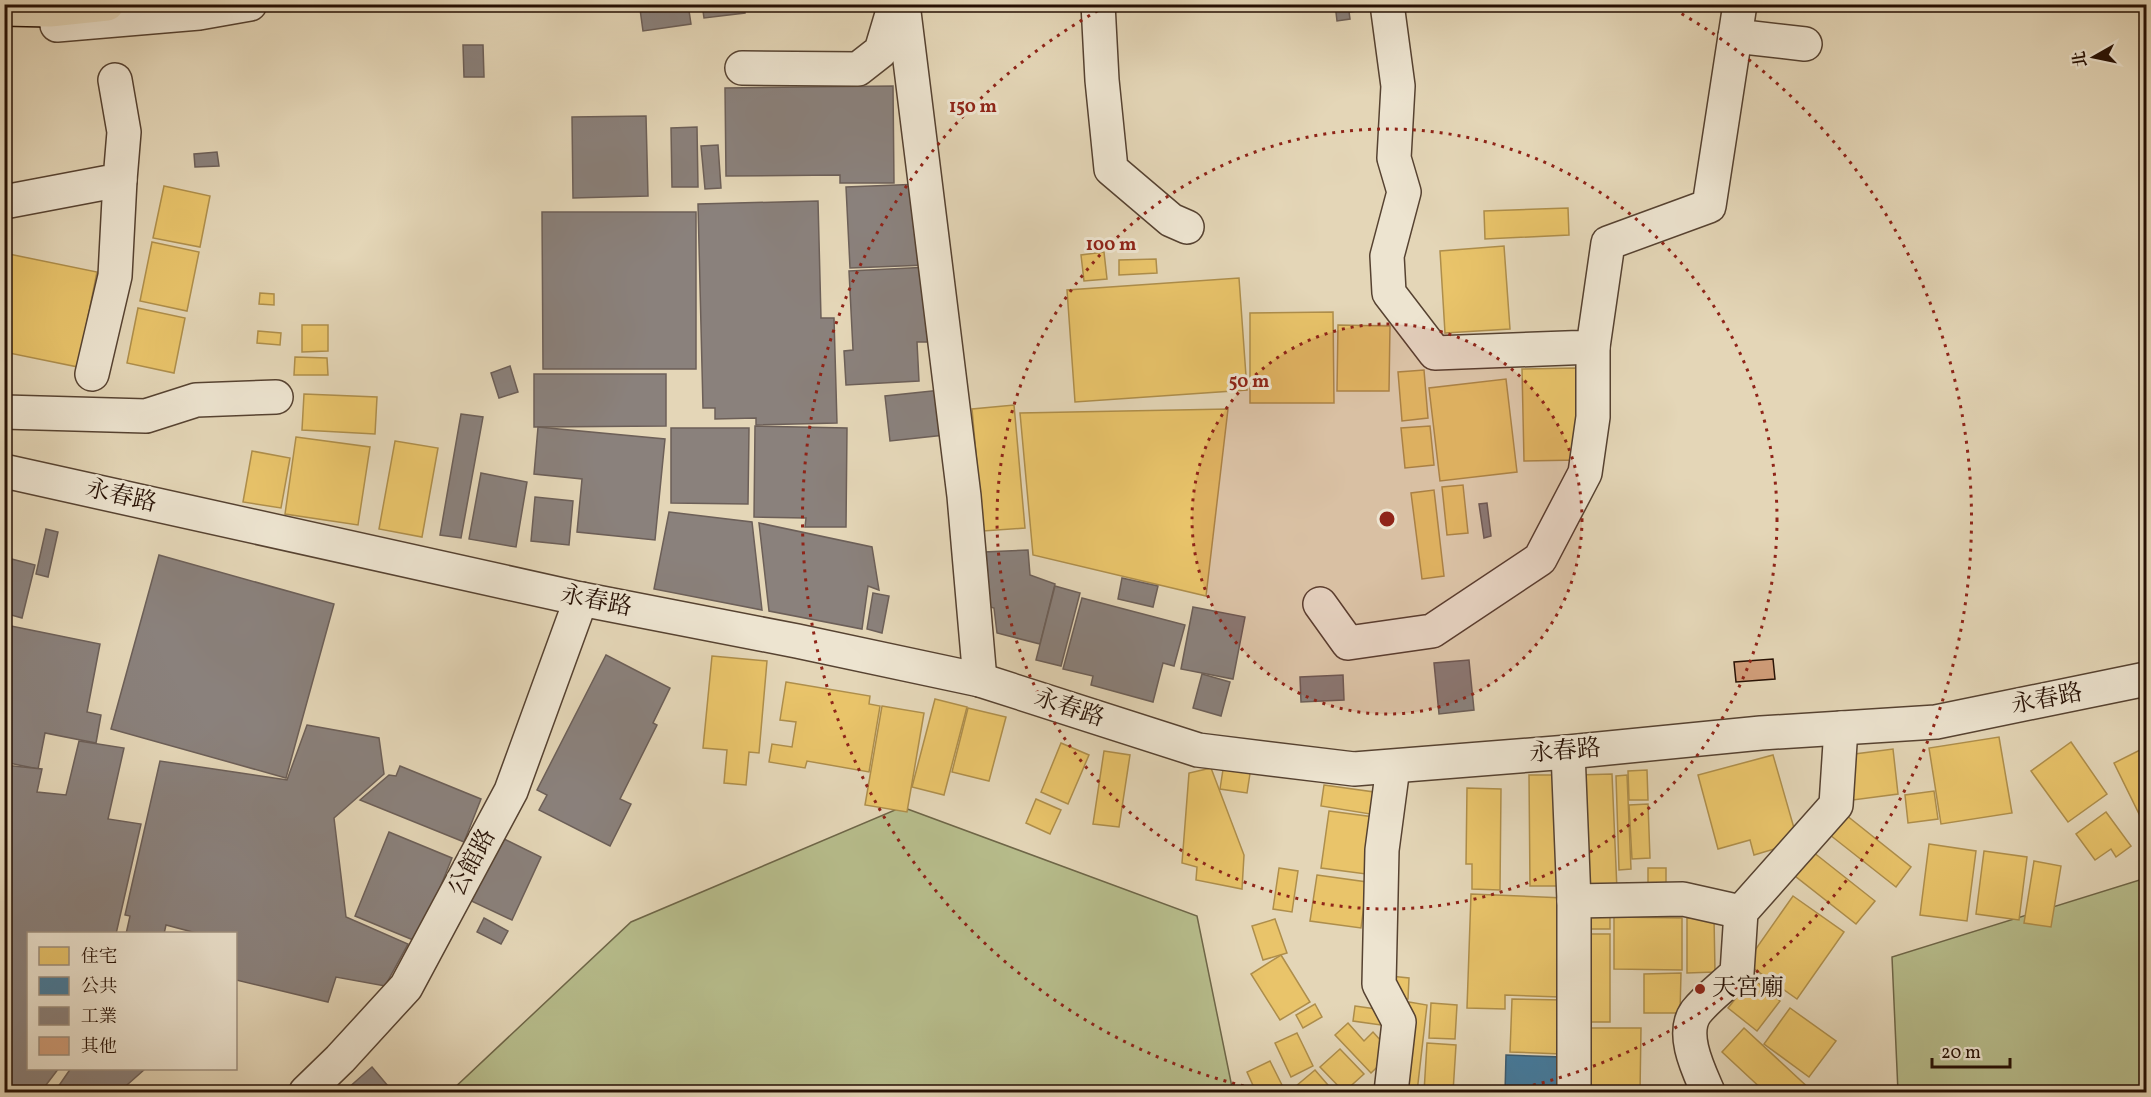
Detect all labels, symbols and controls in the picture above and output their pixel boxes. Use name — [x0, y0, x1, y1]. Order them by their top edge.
north arrow — [2064, 27, 2124, 87]
text: 北 — [2069, 49, 2093, 69]
text: 150 m — [949, 95, 997, 120]
text: 100 m — [1086, 233, 1136, 258]
text: 50 m — [1229, 370, 1269, 395]
street label: 永春路 — [82, 472, 160, 522]
centre of rings — [1377, 509, 1397, 529]
street label: 永春路 — [557, 578, 635, 626]
street label: 永春路 — [2008, 676, 2086, 724]
street label: 永春路 — [1030, 682, 1108, 736]
street label: 永春路 — [1528, 732, 1602, 772]
street label: 公館路 — [441, 823, 505, 903]
legend — [27, 932, 237, 1070]
text: 住宅 — [81, 945, 117, 970]
place label: 天宮廟 — [1712, 972, 1784, 1006]
text: 公共 — [81, 975, 117, 1000]
marker: 天宮廟 — [1693, 982, 1707, 996]
text: 工業 — [81, 1005, 117, 1030]
scale bar — [1932, 1031, 2010, 1069]
text: 其他 — [81, 1035, 117, 1060]
text: 20 m — [1941, 1041, 1981, 1066]

